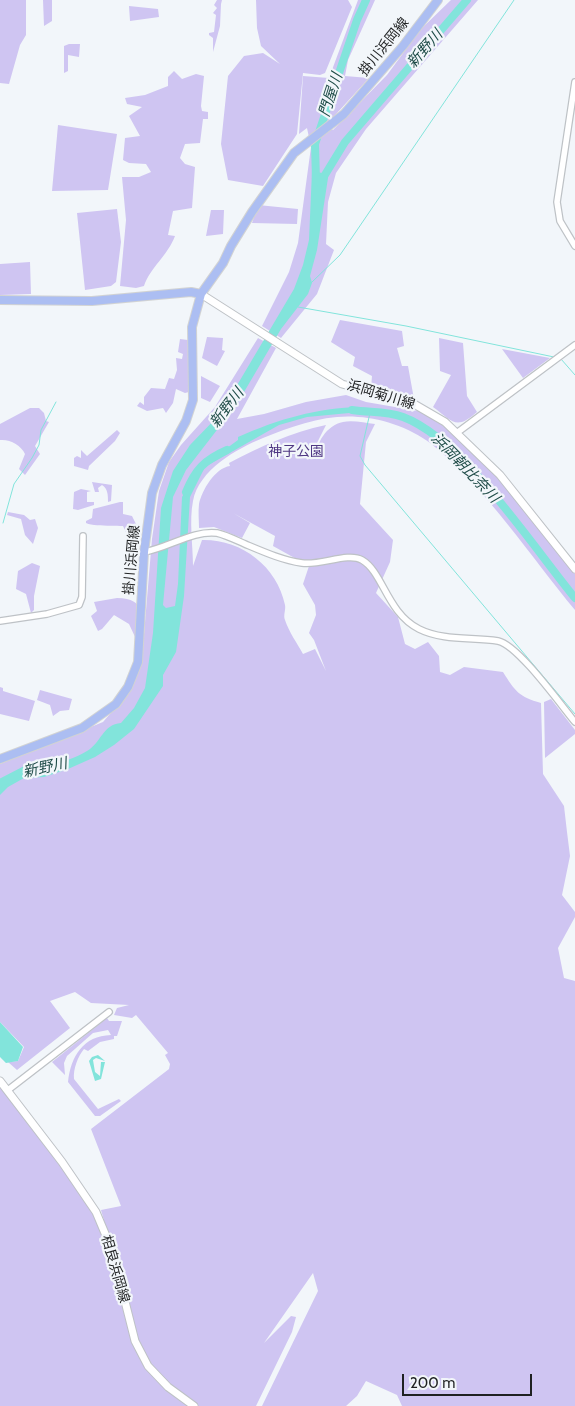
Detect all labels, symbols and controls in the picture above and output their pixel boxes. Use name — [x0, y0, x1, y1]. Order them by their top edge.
street label: 掛川浜岡線 — [355, 15, 413, 79]
water label: 新野川 — [403, 26, 447, 72]
water label: 門屋川 — [315, 71, 347, 119]
street label: 浜岡菊川線 — [345, 377, 417, 413]
water label: 新野川 — [206, 385, 248, 431]
water label: 浜岡朝比奈川 — [427, 429, 503, 507]
park label: 神子公園 — [268, 444, 324, 460]
street label: 掛川浜岡線 — [121, 524, 143, 596]
water label: 新野川 — [21, 755, 69, 781]
street label: 相良浜岡線 — [97, 1233, 133, 1305]
scale bar — [405, 1364, 535, 1396]
text: 200 m — [410, 1374, 455, 1392]

